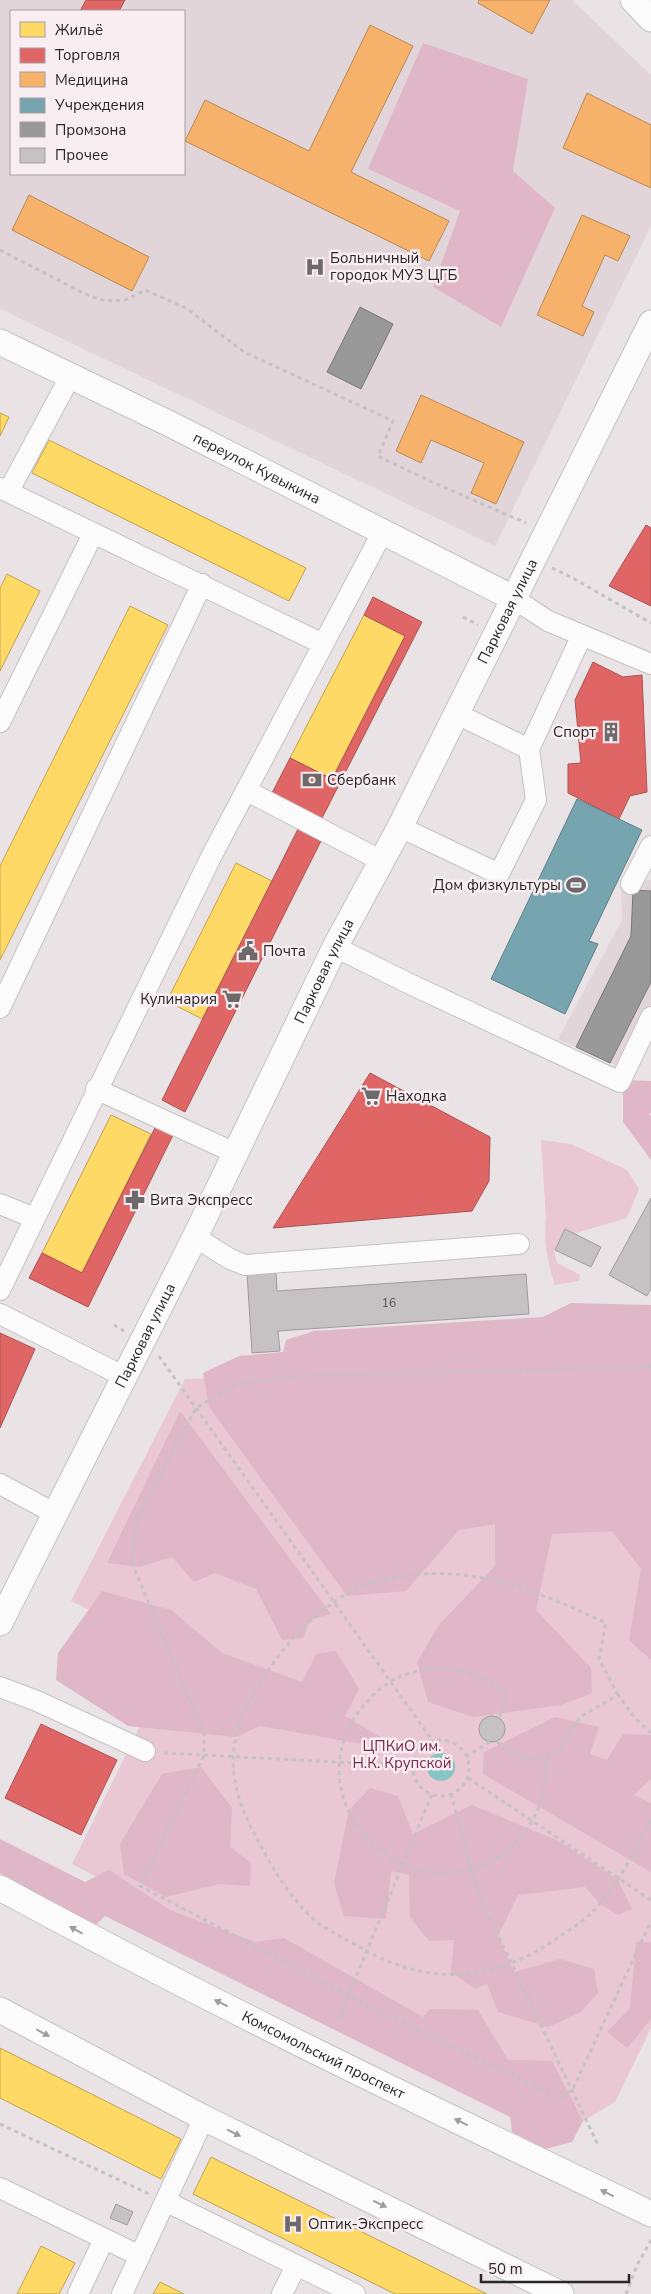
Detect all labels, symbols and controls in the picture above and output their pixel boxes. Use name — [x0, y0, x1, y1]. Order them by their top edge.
legend — [10, 10, 185, 175]
text: Жильё — [55, 20, 103, 40]
text: Торговля — [55, 45, 120, 65]
text: Медицина — [55, 70, 128, 90]
text: Учреждения — [54, 95, 144, 115]
text: Промзона — [55, 120, 126, 140]
text: Прочее — [55, 145, 108, 165]
place label: Больничный городок МУЗ ЦГБ — [330, 248, 457, 285]
hospital icon: Больничный городок МУЗ ЦГБ — [304, 256, 326, 278]
street label: переулок Кувыкина — [190, 427, 324, 509]
street label: Парковая улица — [473, 555, 542, 667]
building icon: Спорт — [600, 721, 622, 743]
place label: Спорт — [553, 722, 596, 742]
bank icon: Сбербанк — [301, 769, 323, 791]
place label: Сбербанк — [327, 770, 396, 790]
sports icon: Дом физкультуры — [565, 874, 587, 896]
place label: Дом физкультуры — [433, 875, 561, 895]
street label: Парковая улица — [290, 915, 359, 1027]
public building icon: Почта — [237, 940, 259, 962]
place label: Почта — [263, 941, 306, 961]
supermarket icon: Кулинария — [221, 988, 243, 1010]
place label: Кулинария — [140, 989, 217, 1009]
supermarket icon: Находка — [360, 1085, 382, 1107]
place label: Находка — [386, 1086, 447, 1106]
pharmacy icon: Вита Экспресс — [124, 1189, 146, 1211]
place label: Вита Экспресс — [150, 1190, 253, 1210]
street label: Парковая улица — [110, 1280, 180, 1391]
house number: 16 — [382, 1295, 396, 1311]
park label: ЦПКиО им. Н.К. Крупской — [352, 1736, 452, 1773]
one-way arrow — [69, 1926, 84, 1934]
one-way arrow — [214, 1999, 229, 2007]
street label: Комсомольский проспект — [238, 2006, 409, 2104]
one-way arrow — [36, 2029, 50, 2037]
one-way arrow — [454, 2118, 468, 2126]
one-way arrow — [227, 2129, 241, 2137]
one-way arrow — [600, 2189, 614, 2197]
one-way arrow — [372, 2200, 387, 2209]
hospital icon: Оптик-Экспресс — [282, 2213, 304, 2235]
place label: Оптик-Экспресс — [308, 2214, 423, 2234]
scale bar — [481, 2252, 628, 2284]
text: 50 m — [488, 2259, 523, 2279]

